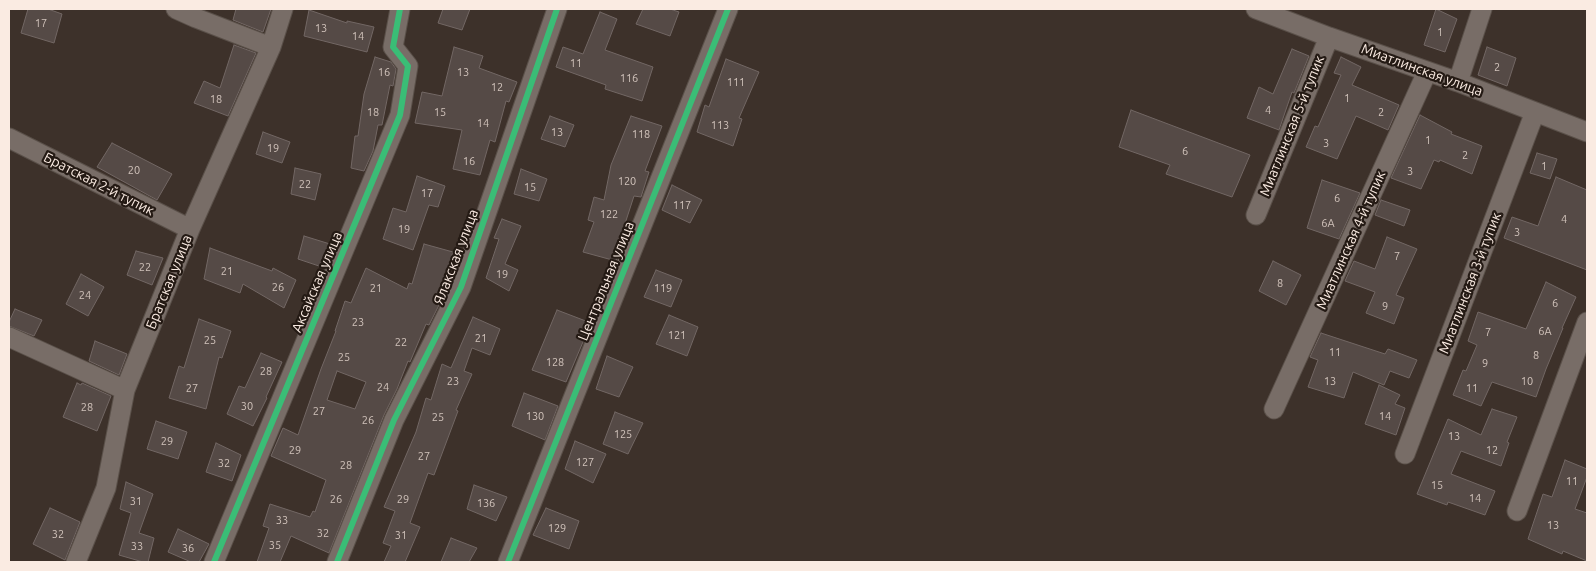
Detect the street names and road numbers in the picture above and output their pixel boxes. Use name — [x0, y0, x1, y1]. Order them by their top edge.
street label: Миатлинская улица — [1359, 40, 1485, 100]
street label: Миатлинская 5-й тупик — [1256, 53, 1328, 199]
street label: Братская 2-й тупик — [41, 149, 157, 219]
street label: Миатлинская 4-й тупик — [1313, 168, 1389, 312]
street label: Ялакская улица — [430, 207, 482, 307]
street label: Миатлинская 3-й тупик — [1435, 210, 1505, 356]
street label: Центральная улица — [574, 219, 638, 343]
street label: Аксайская улица — [288, 229, 346, 335]
street label: Братская улица — [142, 232, 196, 332]

